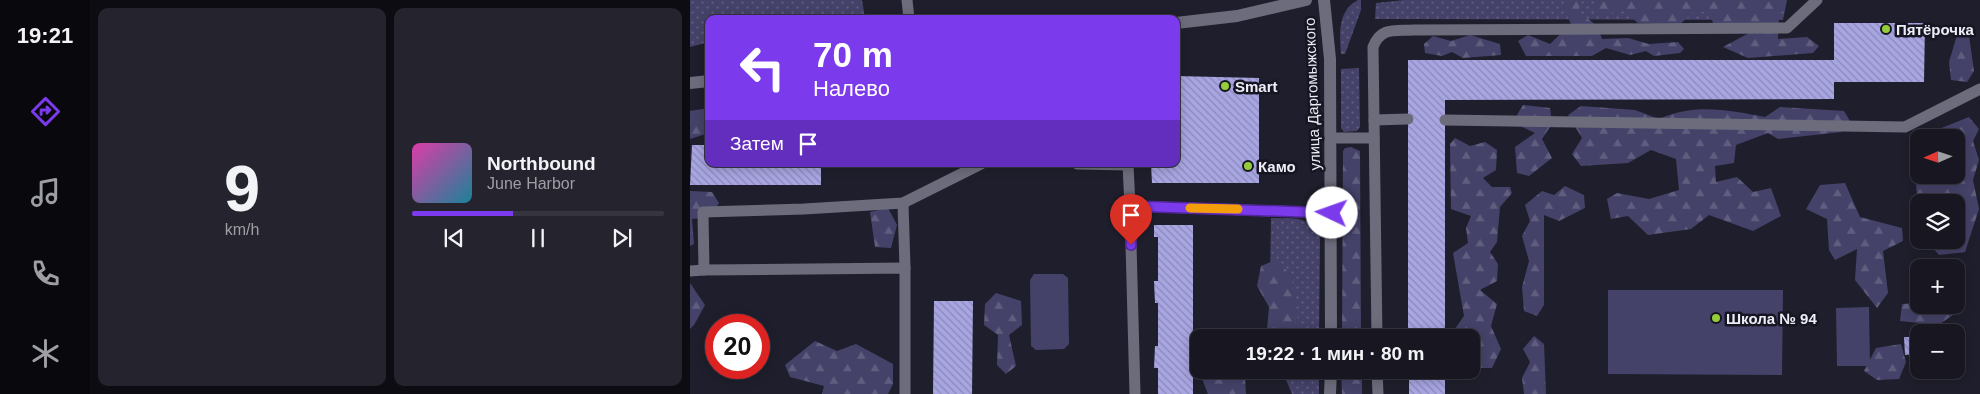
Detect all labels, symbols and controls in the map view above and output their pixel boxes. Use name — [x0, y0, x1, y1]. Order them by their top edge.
street label: улица Даргомыжского — [1301, 17, 1323, 171]
place label: Пятёрочка — [1896, 21, 1974, 38]
text: 19:21 — [17, 23, 73, 48]
marker: Пятёрочка — [1880, 23, 1892, 35]
icon: left — [730, 35, 795, 100]
text: 70 m — [813, 35, 893, 74]
text: Налево — [813, 76, 890, 101]
place label: Smart — [1235, 78, 1278, 95]
marker: Smart — [1219, 80, 1231, 92]
icon: directions — [28, 94, 63, 129]
north arrow — [1910, 129, 1965, 184]
map controls — [1910, 129, 1965, 379]
icon: arrive — [794, 130, 822, 158]
text: Затем — [730, 133, 784, 154]
text: 9 — [224, 152, 260, 225]
text: Northbound — [487, 153, 596, 174]
place label: Камо — [1258, 158, 1296, 175]
marker: Камо — [1242, 160, 1254, 172]
icon: music — [28, 175, 63, 210]
text: June Harbor — [487, 175, 575, 192]
position arrow — [1305, 186, 1357, 238]
pin — [1110, 194, 1152, 245]
button: layers — [1910, 194, 1965, 249]
icon: arrive — [1117, 201, 1145, 229]
text: km/h — [225, 221, 259, 238]
icon: previous — [440, 224, 468, 252]
icon: pause — [524, 224, 552, 252]
icon: next — [608, 224, 636, 252]
icon: phone — [28, 256, 63, 291]
button: + — [1910, 259, 1965, 314]
place label: Школа № 94 — [1726, 310, 1817, 327]
marker: Школа № 94 — [1710, 312, 1722, 324]
speed limit sign: 20 — [705, 314, 770, 379]
button: − — [1910, 324, 1965, 379]
icon: climate — [28, 336, 63, 371]
text: 19:22 · 1 мин · 80 m — [1246, 343, 1424, 364]

